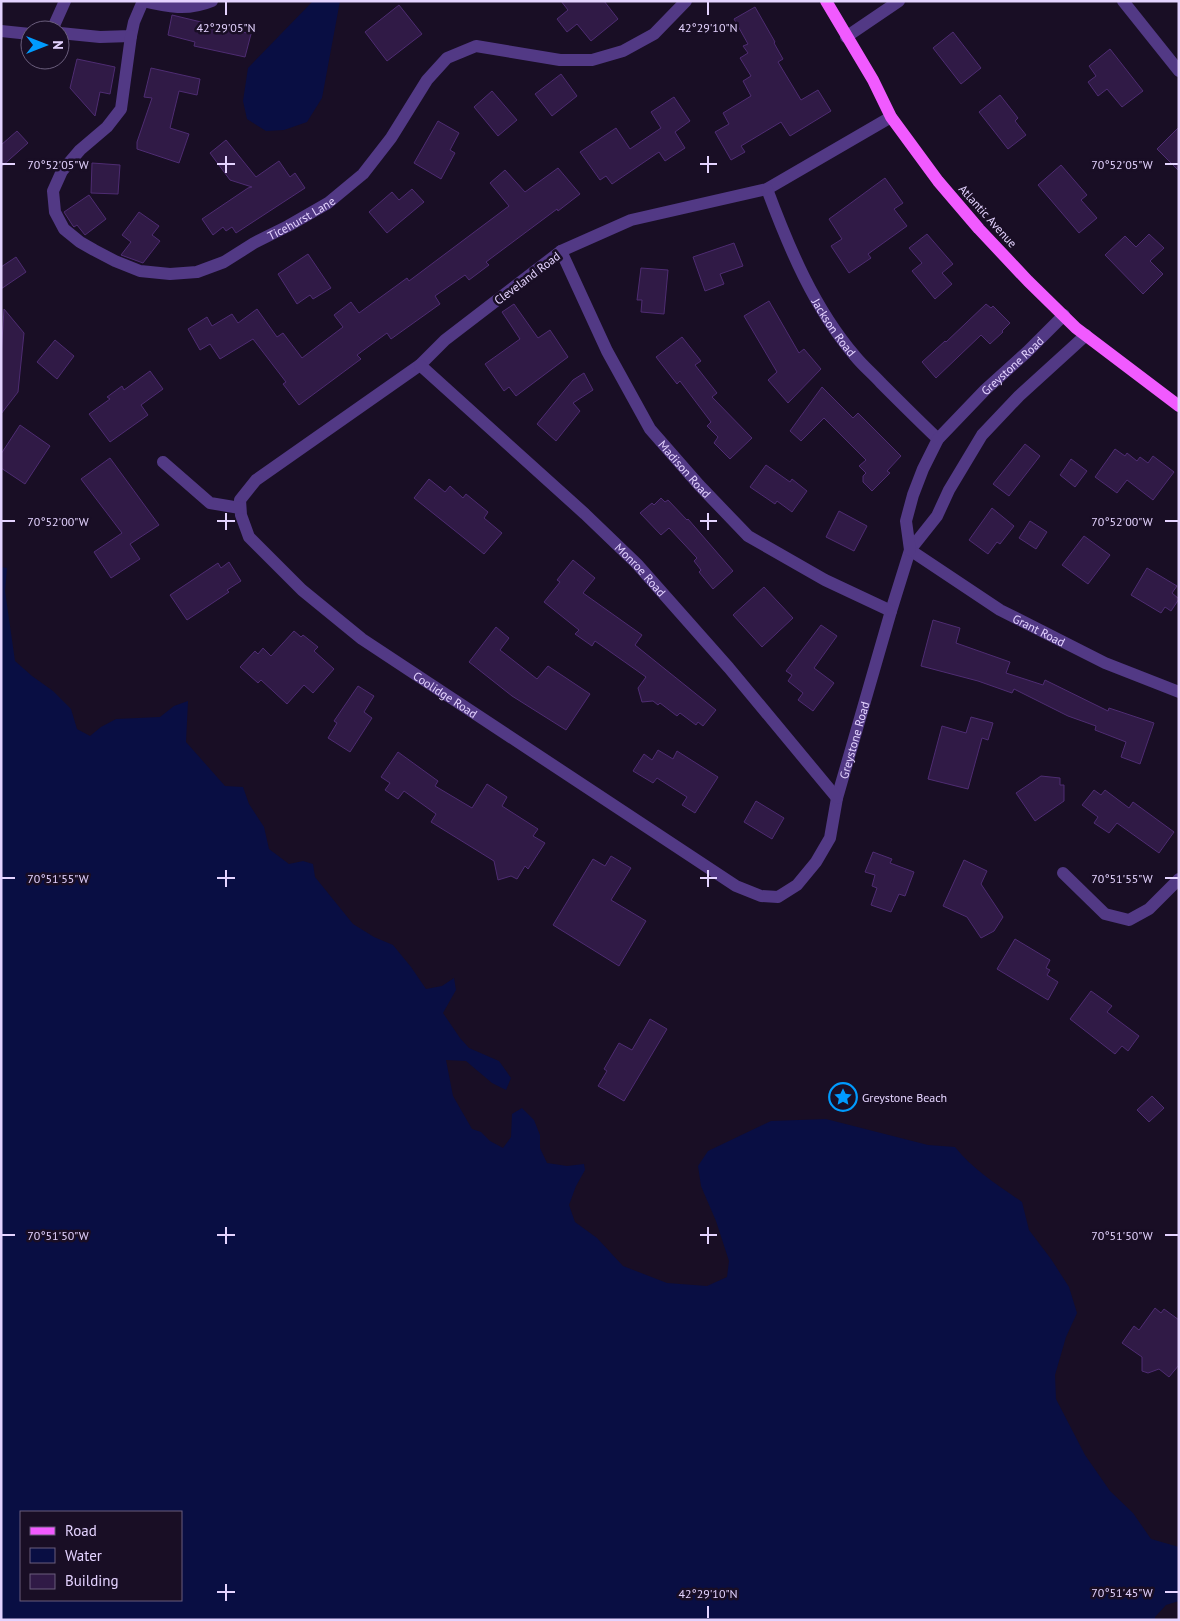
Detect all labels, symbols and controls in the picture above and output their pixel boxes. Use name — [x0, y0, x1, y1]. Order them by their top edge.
north arrow — [20, 20, 70, 70]
text: 42°29'05"N — [196, 20, 256, 35]
text: 42°29'10"N — [678, 20, 738, 35]
text: N — [49, 40, 67, 50]
text: 70°52'05"W — [27, 157, 89, 172]
text: 70°52'05"W — [1091, 157, 1153, 172]
street label: Atlantic Avenue — [956, 181, 1020, 251]
street label: Ticehurst Lane — [265, 193, 338, 243]
street label: Cleveland Road — [491, 248, 563, 308]
street label: Jackson Road — [809, 294, 859, 359]
street label: Greystone Road — [977, 333, 1046, 398]
street label: Madison Road — [655, 437, 714, 501]
text: 70°52'00"W — [27, 514, 89, 529]
text: 70°52'00"W — [1091, 514, 1153, 529]
street label: Monroe Road — [612, 540, 669, 599]
street label: Grant Road — [1010, 610, 1068, 649]
street label: Coolidge Road — [411, 668, 481, 721]
street label: Greystone Road — [835, 700, 872, 780]
text: 70°51'55"W — [27, 871, 89, 886]
text: 70°51'55"W — [1091, 871, 1153, 886]
place icon: Greystone Beach — [828, 1082, 858, 1112]
place label: Greystone Beach — [862, 1090, 947, 1105]
text: 70°51'50"W — [27, 1228, 89, 1243]
text: 70°51'50"W — [1091, 1228, 1153, 1243]
legend — [20, 1511, 182, 1601]
text: Road — [65, 1521, 97, 1540]
text: Water — [65, 1546, 102, 1565]
text: Building — [65, 1571, 119, 1590]
text: 70°51'45"W — [1091, 1585, 1153, 1600]
text: 42°29'10"N — [678, 1586, 738, 1601]

